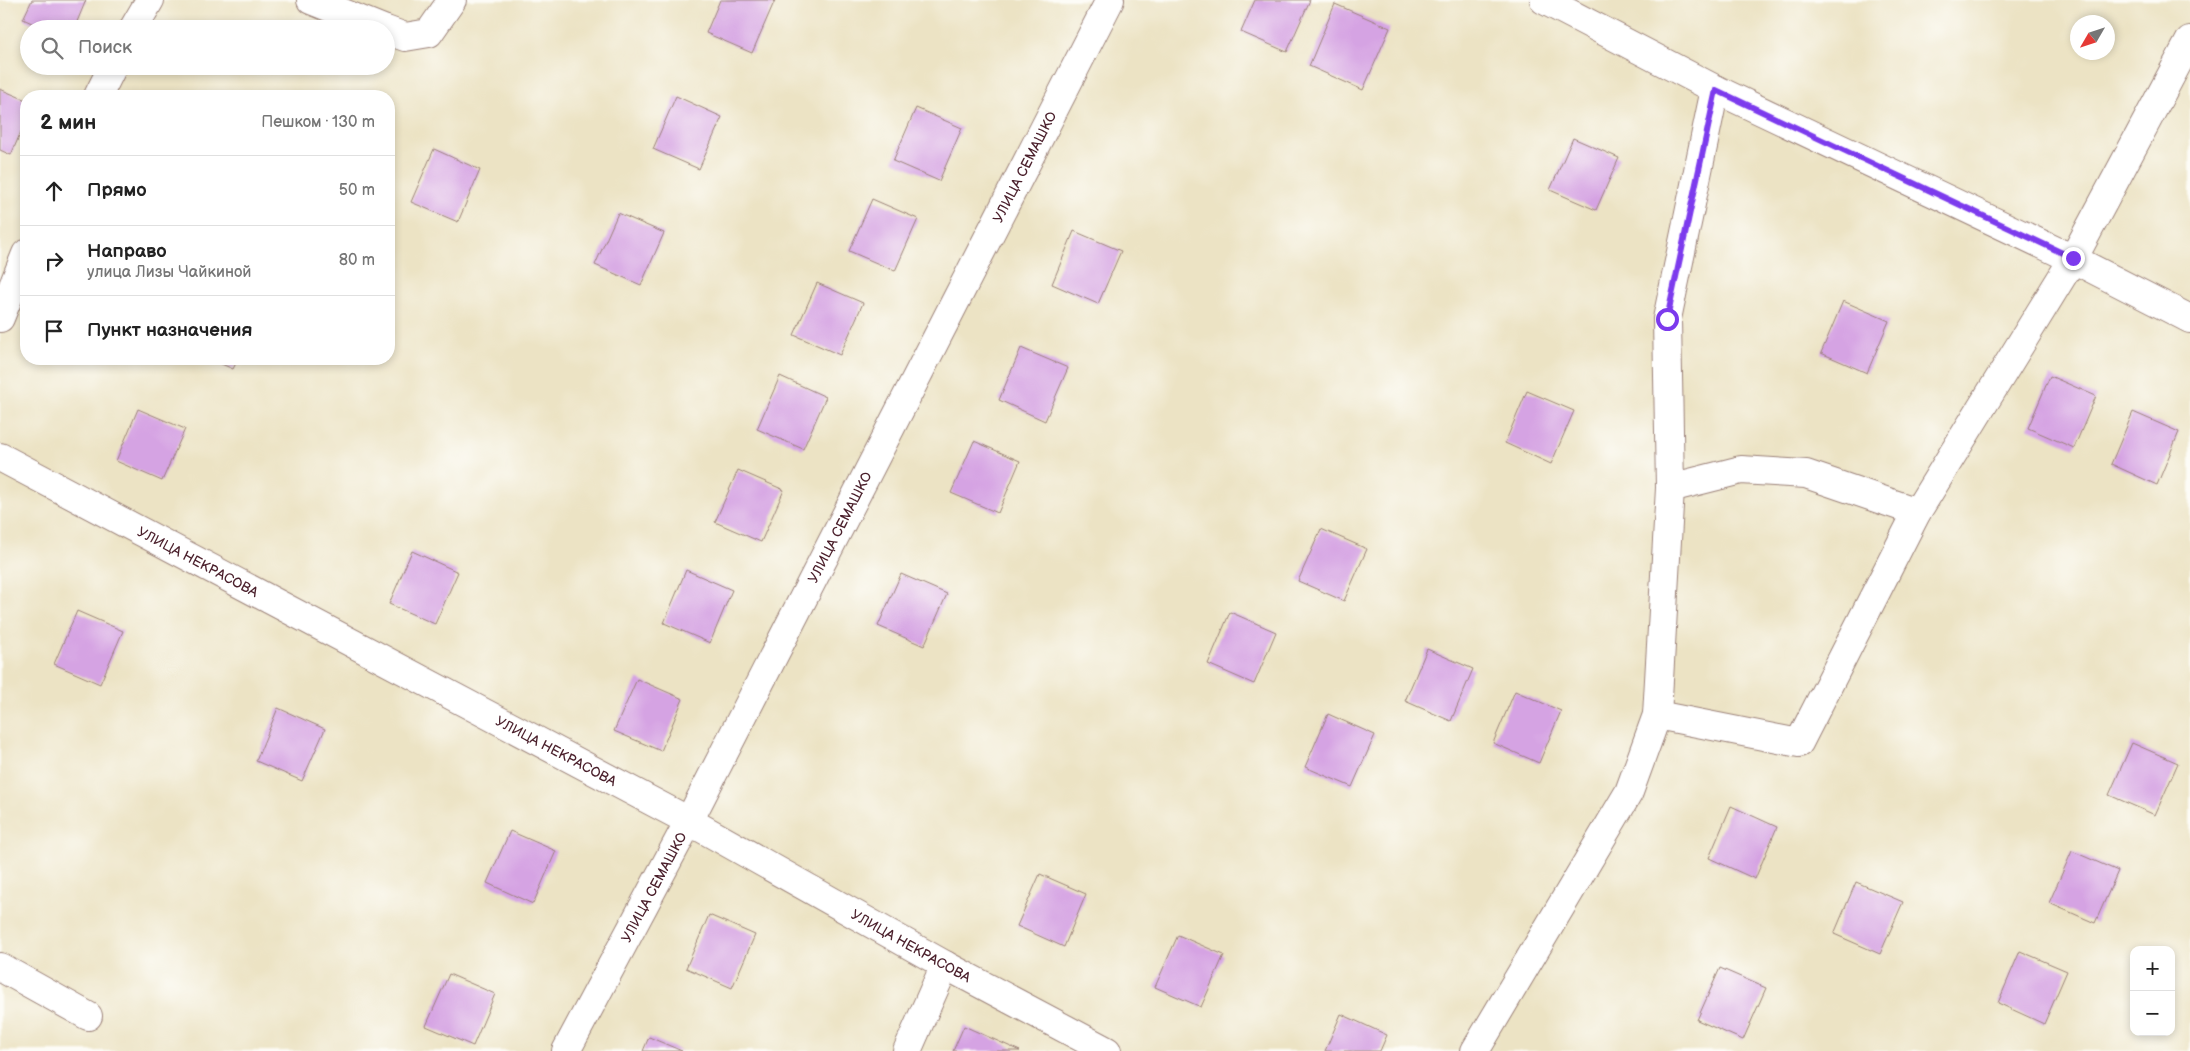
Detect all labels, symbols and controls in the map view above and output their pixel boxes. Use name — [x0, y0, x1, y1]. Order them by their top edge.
north arrow — [2070, 15, 2115, 60]
search box — [20, 20, 395, 75]
icon: search — [38, 34, 66, 62]
text: Поиск — [78, 36, 132, 59]
street label: УЛИЦА СЕМАШКО — [989, 109, 1060, 226]
text: 2 мин — [40, 110, 96, 135]
text: Пешком · 130 m — [261, 113, 375, 132]
icon: ahead — [40, 177, 68, 205]
text: Прямо — [87, 179, 147, 202]
text: 50 m — [339, 181, 375, 200]
text: Направо — [87, 240, 167, 263]
icon: right — [40, 247, 68, 275]
route end — [2062, 247, 2085, 270]
text: 80 m — [339, 251, 375, 270]
text: улица Лизы Чайкиной — [87, 263, 251, 282]
route start — [1656, 308, 1679, 331]
icon: arrive — [40, 317, 68, 345]
text: Пункт назначения — [87, 319, 252, 342]
street label: УЛИЦА СЕМАШКО — [805, 469, 876, 586]
street label: УЛИЦА НЕКРАСОВА — [134, 523, 262, 601]
street label: УЛИЦА НЕКРАСОВА — [493, 712, 620, 790]
street label: УЛИЦА СЕМАШКО — [618, 829, 691, 945]
street label: УЛИЦА НЕКРАСОВА — [848, 906, 974, 986]
map controls — [2130, 946, 2175, 1036]
button: + — [2130, 946, 2175, 991]
button: − — [2130, 991, 2175, 1036]

